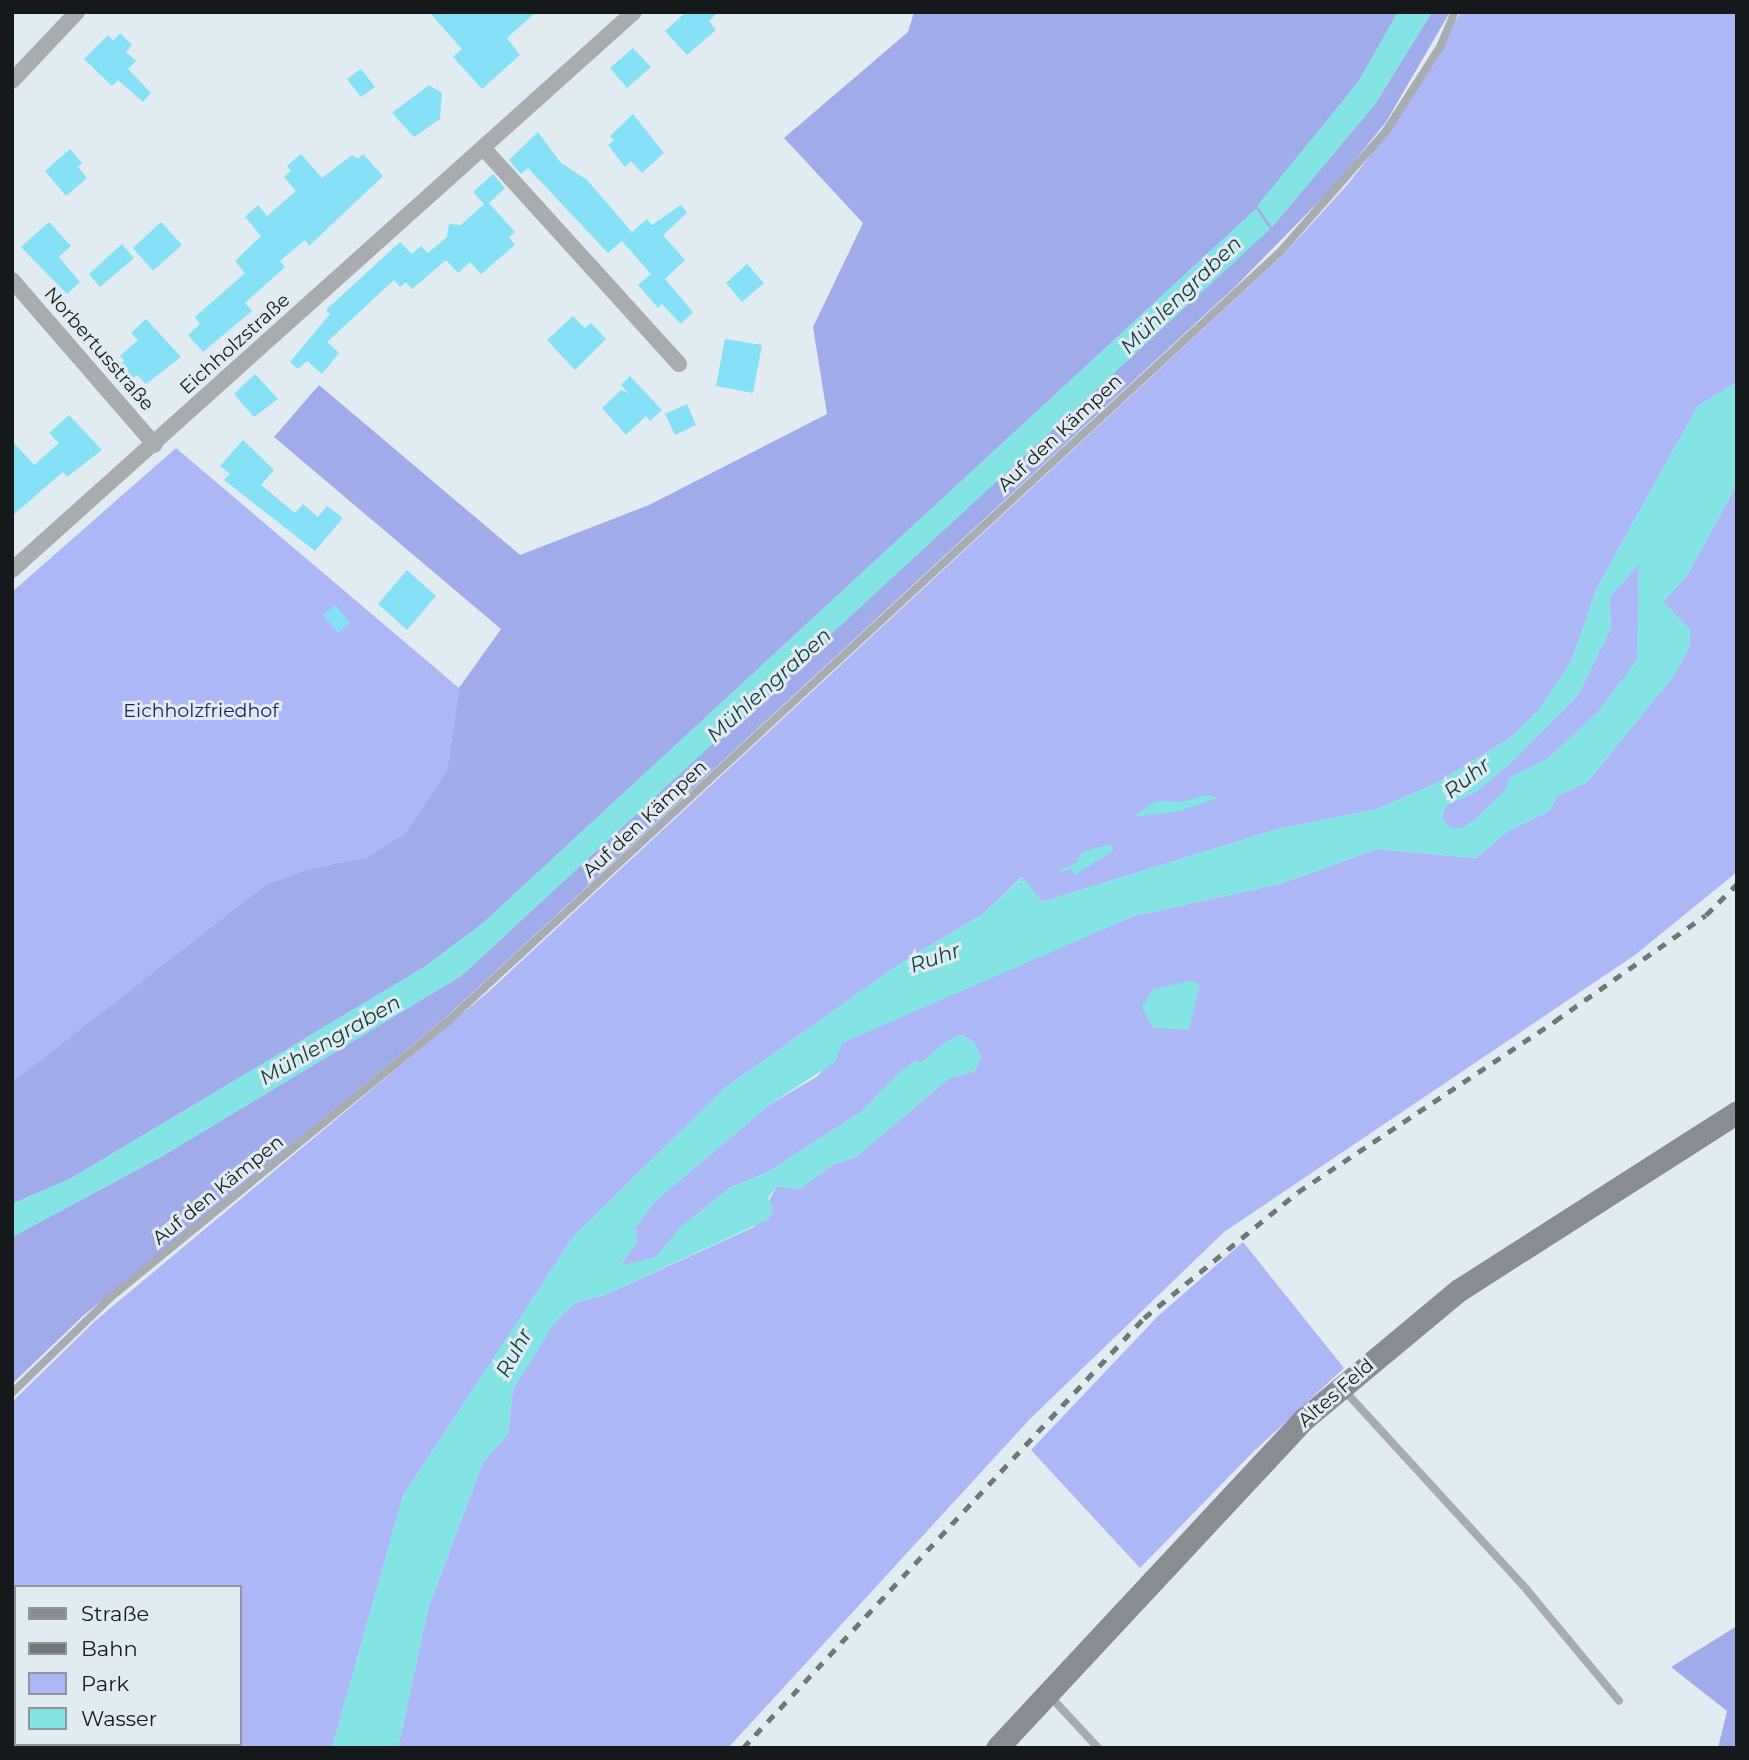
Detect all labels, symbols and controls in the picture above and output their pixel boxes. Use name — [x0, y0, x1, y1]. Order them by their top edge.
water label: Mühlengraben — [1115, 231, 1247, 359]
street label: Norbertusstraße — [39, 283, 159, 415]
street label: Eichholzstraße — [175, 289, 295, 399]
street label: Auf den Kämpen — [993, 370, 1127, 496]
water label: Mühlengraben — [702, 623, 836, 747]
park label: Eichholzfriedhof — [123, 700, 279, 722]
water label: Ruhr — [1439, 752, 1495, 804]
street label: Auf den Kämpen — [578, 756, 712, 882]
water label: Ruhr — [906, 938, 964, 978]
water label: Mühlengraben — [255, 989, 405, 1091]
street label: Auf den Kämpen — [148, 1130, 288, 1250]
water label: Ruhr — [490, 1324, 538, 1382]
street label: Altes Feld — [1293, 1354, 1379, 1432]
legend — [14, 1585, 242, 1746]
text: Straße — [81, 1601, 149, 1626]
text: Bahn — [81, 1636, 138, 1661]
text: Park — [81, 1671, 129, 1696]
text: Wasser — [81, 1706, 157, 1731]

